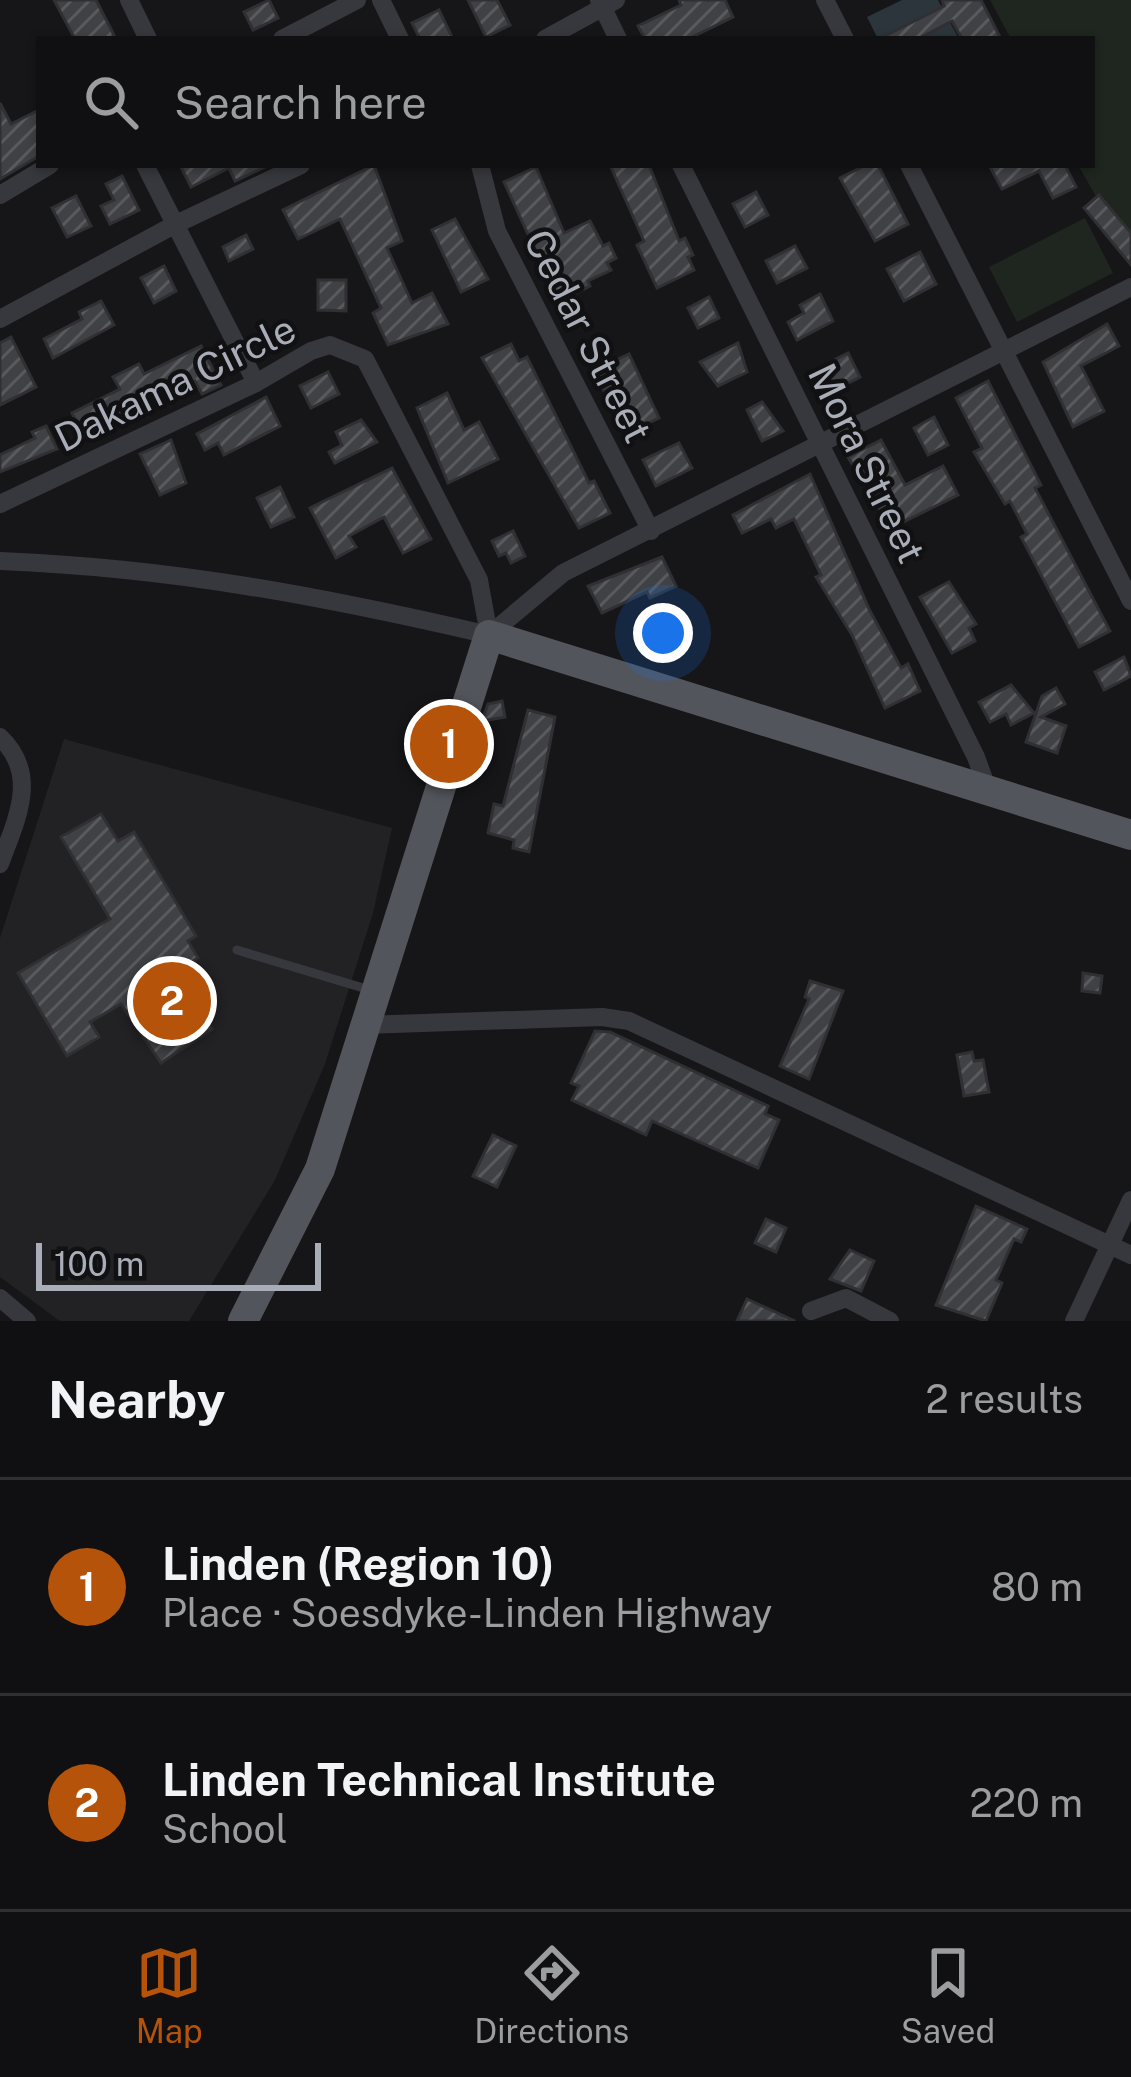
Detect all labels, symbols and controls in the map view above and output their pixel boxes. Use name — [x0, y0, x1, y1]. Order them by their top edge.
search box — [36, 36, 1095, 168]
icon: search — [78, 69, 144, 135]
text: Search here — [174, 76, 427, 129]
street label: Cedar Street — [515, 222, 661, 450]
street label: Dakama Circle — [47, 305, 303, 461]
street label: Mora Street — [799, 356, 935, 570]
your location — [633, 603, 693, 663]
pin: 1 — [410, 699, 488, 789]
pin: 2 — [133, 956, 211, 1046]
scale bar — [36, 1237, 321, 1290]
text: 100 m — [54, 1245, 144, 1283]
text: Nearby — [48, 1370, 225, 1429]
text: 2 results — [926, 1376, 1083, 1422]
text: Linden (Region 10) — [162, 1537, 555, 1590]
text: 1 — [79, 1564, 95, 1610]
text: 80 m — [991, 1564, 1083, 1610]
text: Place · Soesdyke-Linden Highway — [162, 1590, 772, 1636]
text: Linden Technical Institute — [162, 1753, 716, 1806]
text: 2 — [75, 1780, 99, 1826]
text: 220 m — [969, 1780, 1083, 1826]
text: School — [162, 1806, 287, 1852]
tab: Map — [136, 1940, 203, 2050]
tab: Directions — [474, 1940, 629, 2050]
tab: Saved — [901, 1940, 995, 2050]

